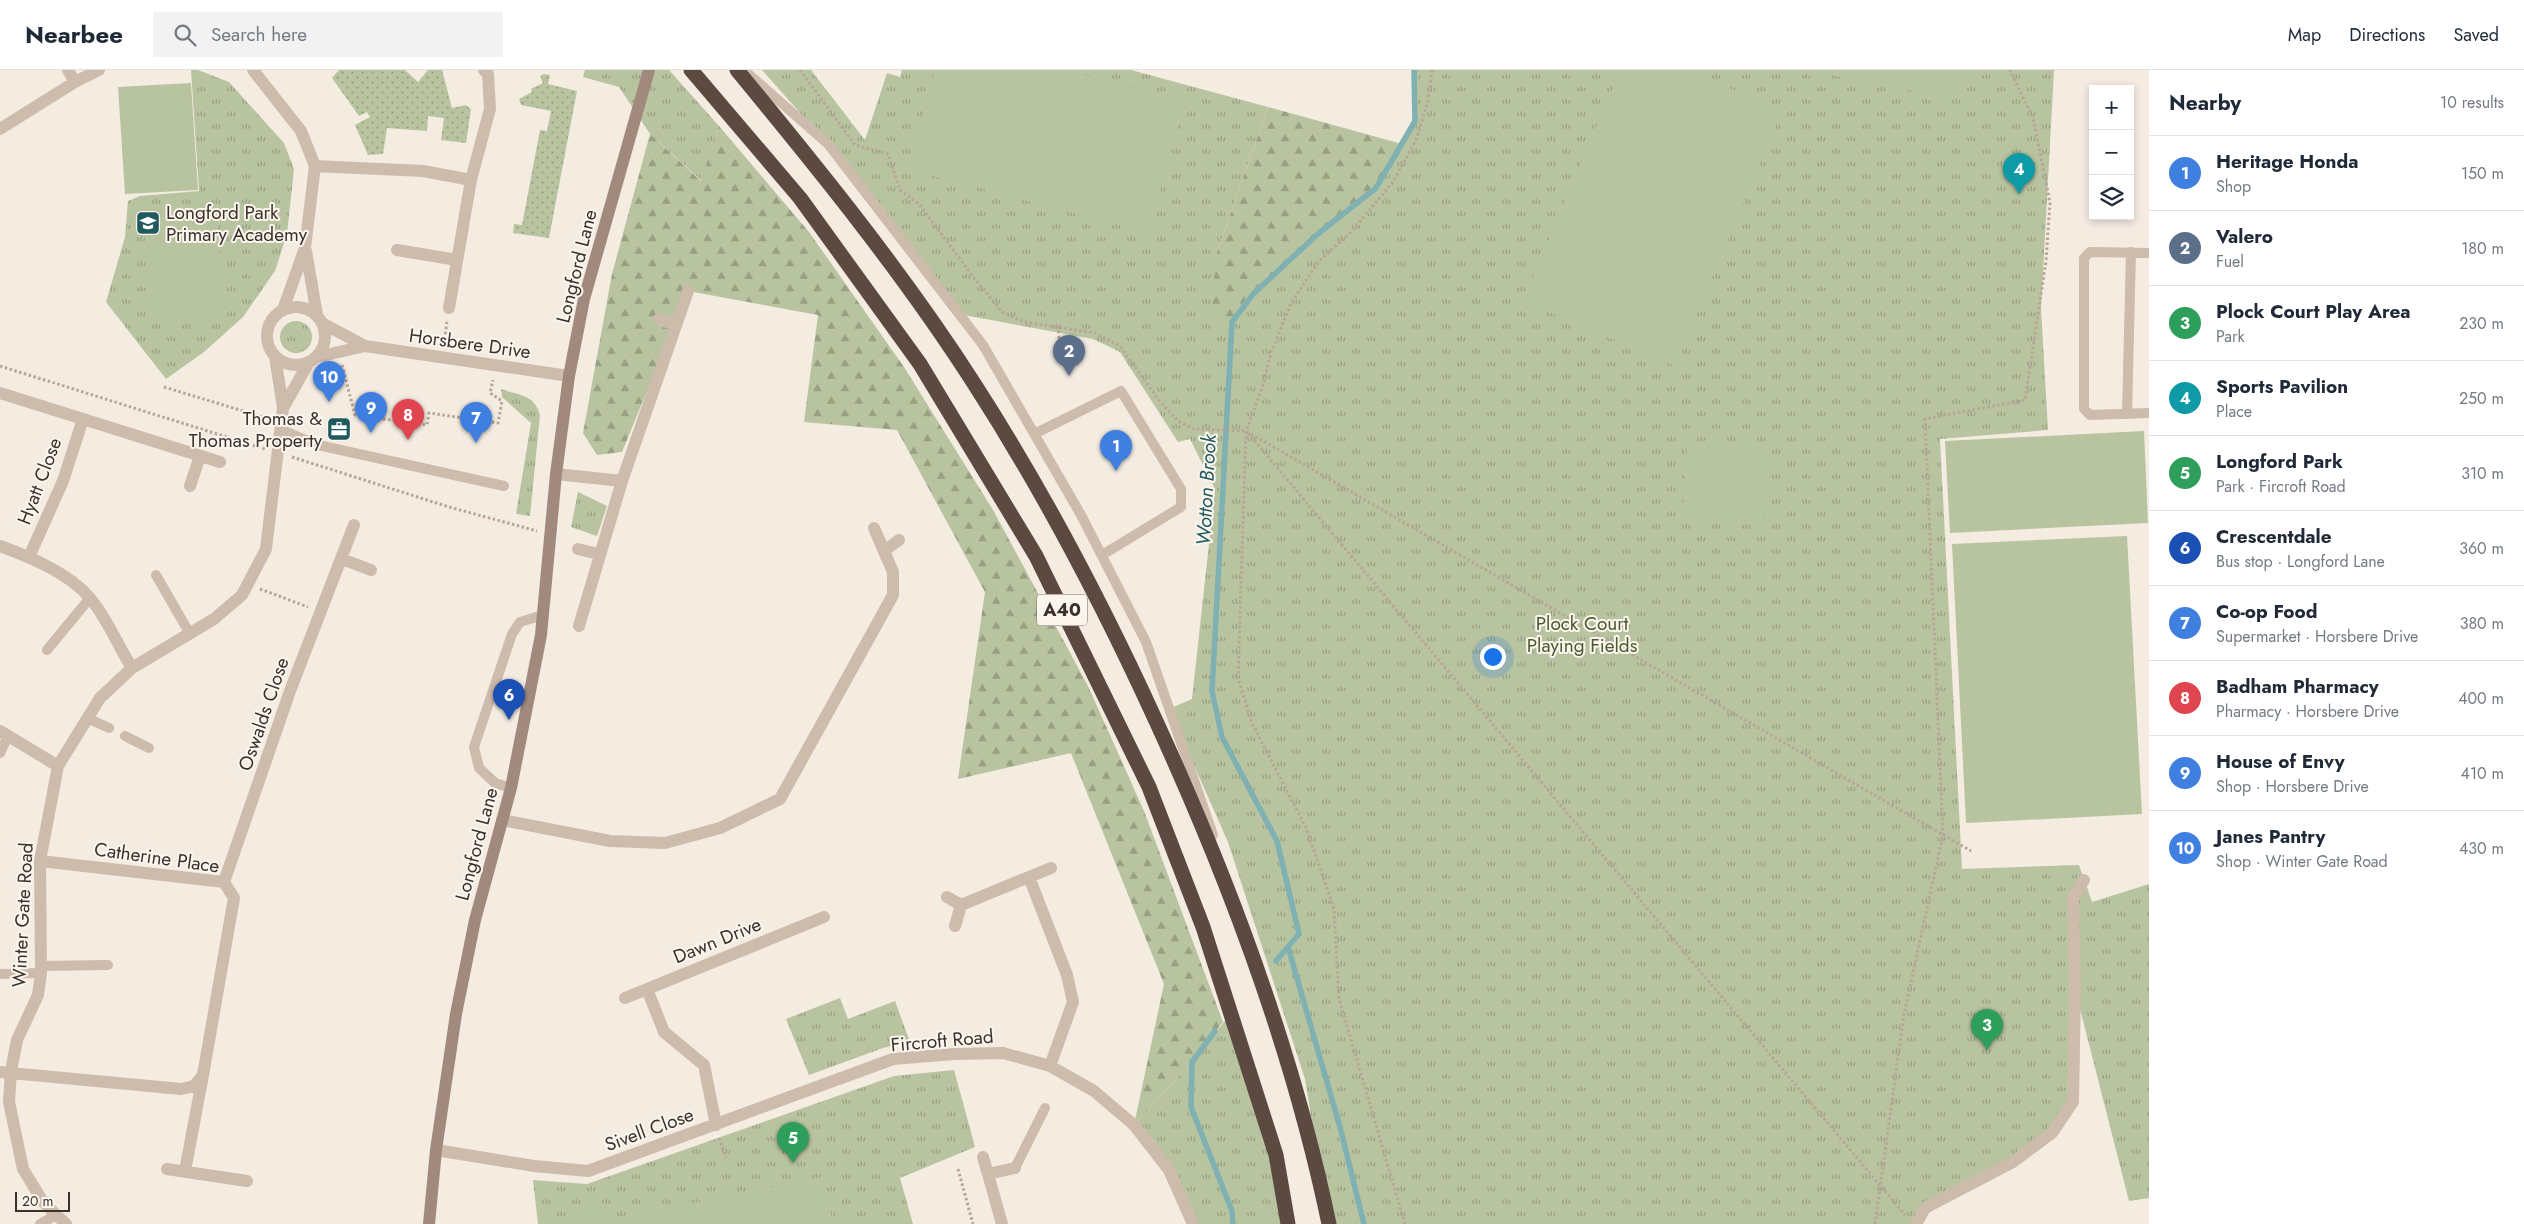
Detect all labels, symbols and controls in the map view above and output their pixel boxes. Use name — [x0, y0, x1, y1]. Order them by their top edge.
search box — [153, 12, 503, 57]
text: Nearbee — [25, 17, 123, 52]
icon: search — [171, 21, 199, 49]
text: Search here — [211, 21, 307, 48]
text: Map — [2288, 22, 2321, 48]
text: Directions — [2349, 22, 2425, 48]
text: Saved — [2453, 22, 2499, 48]
map controls — [2089, 85, 2134, 220]
button: + — [2089, 85, 2134, 130]
text: Nearby — [2169, 88, 2241, 118]
text: 10 results — [2440, 91, 2504, 114]
button: − — [2089, 130, 2134, 175]
text: Heritage Honda — [2216, 148, 2358, 175]
pin: 4 — [2003, 153, 2035, 194]
text: 1 — [2181, 162, 2189, 185]
text: 150 m — [2461, 162, 2504, 185]
button: layers — [2089, 175, 2134, 220]
text: Shop — [2216, 175, 2251, 198]
place label: Longford Park Primary Academy — [166, 199, 308, 248]
street label: Longford Lane — [549, 206, 604, 326]
school or university icon: Longford Park Primary Academy — [135, 210, 161, 236]
text: Valero — [2216, 223, 2273, 250]
text: 2 — [2180, 237, 2190, 260]
text: 180 m — [2461, 237, 2504, 260]
text: Fuel — [2216, 250, 2244, 273]
text: Plock Court Play Area — [2216, 298, 2411, 325]
text: 3 — [2180, 312, 2190, 335]
text: 230 m — [2459, 312, 2504, 335]
street label: Horsbere Drive — [407, 322, 533, 365]
text: Park — [2216, 325, 2245, 348]
pin: 2 — [1053, 335, 1085, 376]
pin: 10 — [313, 361, 345, 402]
text: Sports Pavilion — [2216, 373, 2348, 400]
text: 4 — [2179, 387, 2191, 410]
text: 250 m — [2459, 387, 2504, 410]
pin: 9 — [355, 392, 387, 433]
pin: 8 — [392, 399, 424, 440]
text: Place — [2216, 400, 2252, 423]
pin: 7 — [460, 402, 492, 443]
place label: Thomas & Thomas Property — [189, 405, 323, 454]
office icon: Thomas & Thomas Property — [326, 416, 352, 442]
pin: 1 — [1100, 430, 1132, 471]
water label: Wotton Brook — [1189, 432, 1224, 546]
street label: Hyatt Close — [11, 434, 68, 529]
text: Longford Park — [2216, 448, 2343, 475]
text: 5 — [2180, 462, 2190, 485]
text: 310 m — [2461, 462, 2504, 485]
text: Park · Fircroft Road — [2216, 475, 2346, 498]
text: Crescentdale — [2216, 523, 2332, 550]
text: 6 — [2180, 537, 2190, 560]
text: 360 m — [2459, 537, 2504, 560]
text: Bus stop · Longford Lane — [2216, 550, 2385, 573]
road number: A40 — [1037, 594, 1087, 626]
text: Co-op Food — [2216, 598, 2317, 625]
park label: Plock Court Playing Fields — [1527, 610, 1638, 659]
text: 7 — [2180, 612, 2190, 635]
text: 380 m — [2460, 612, 2504, 635]
text: Supermarket · Horsbere Drive — [2216, 625, 2418, 648]
your location — [1480, 644, 1506, 670]
street label: Oswalds Close — [231, 654, 296, 775]
text: Badham Pharmacy — [2216, 673, 2379, 700]
pin: 6 — [493, 679, 525, 720]
text: 8 — [2180, 687, 2190, 710]
text: 400 m — [2458, 687, 2504, 710]
text: Pharmacy · Horsbere Drive — [2216, 700, 2399, 723]
text: House of Envy — [2216, 748, 2345, 775]
text: 9 — [2180, 762, 2190, 785]
text: 410 m — [2461, 762, 2504, 785]
text: Shop · Horsbere Drive — [2216, 775, 2369, 798]
street label: Longford Lane — [448, 784, 505, 904]
text: Janes Pantry — [2216, 823, 2325, 850]
street label: Catherine Place — [93, 835, 221, 880]
text: 10 — [2176, 837, 2194, 860]
text: 430 m — [2459, 837, 2504, 860]
street label: Winter Gate Road — [5, 842, 40, 988]
text: Shop · Winter Gate Road — [2216, 850, 2388, 873]
street label: Dawn Drive — [669, 910, 765, 970]
pin: 3 — [1971, 1009, 2003, 1050]
street label: Fircroft Road — [890, 1023, 995, 1058]
street label: Sivell Close — [601, 1101, 698, 1158]
pin: 5 — [777, 1122, 809, 1163]
scale bar — [15, 1189, 70, 1212]
text: 20 m — [22, 1191, 54, 1211]

